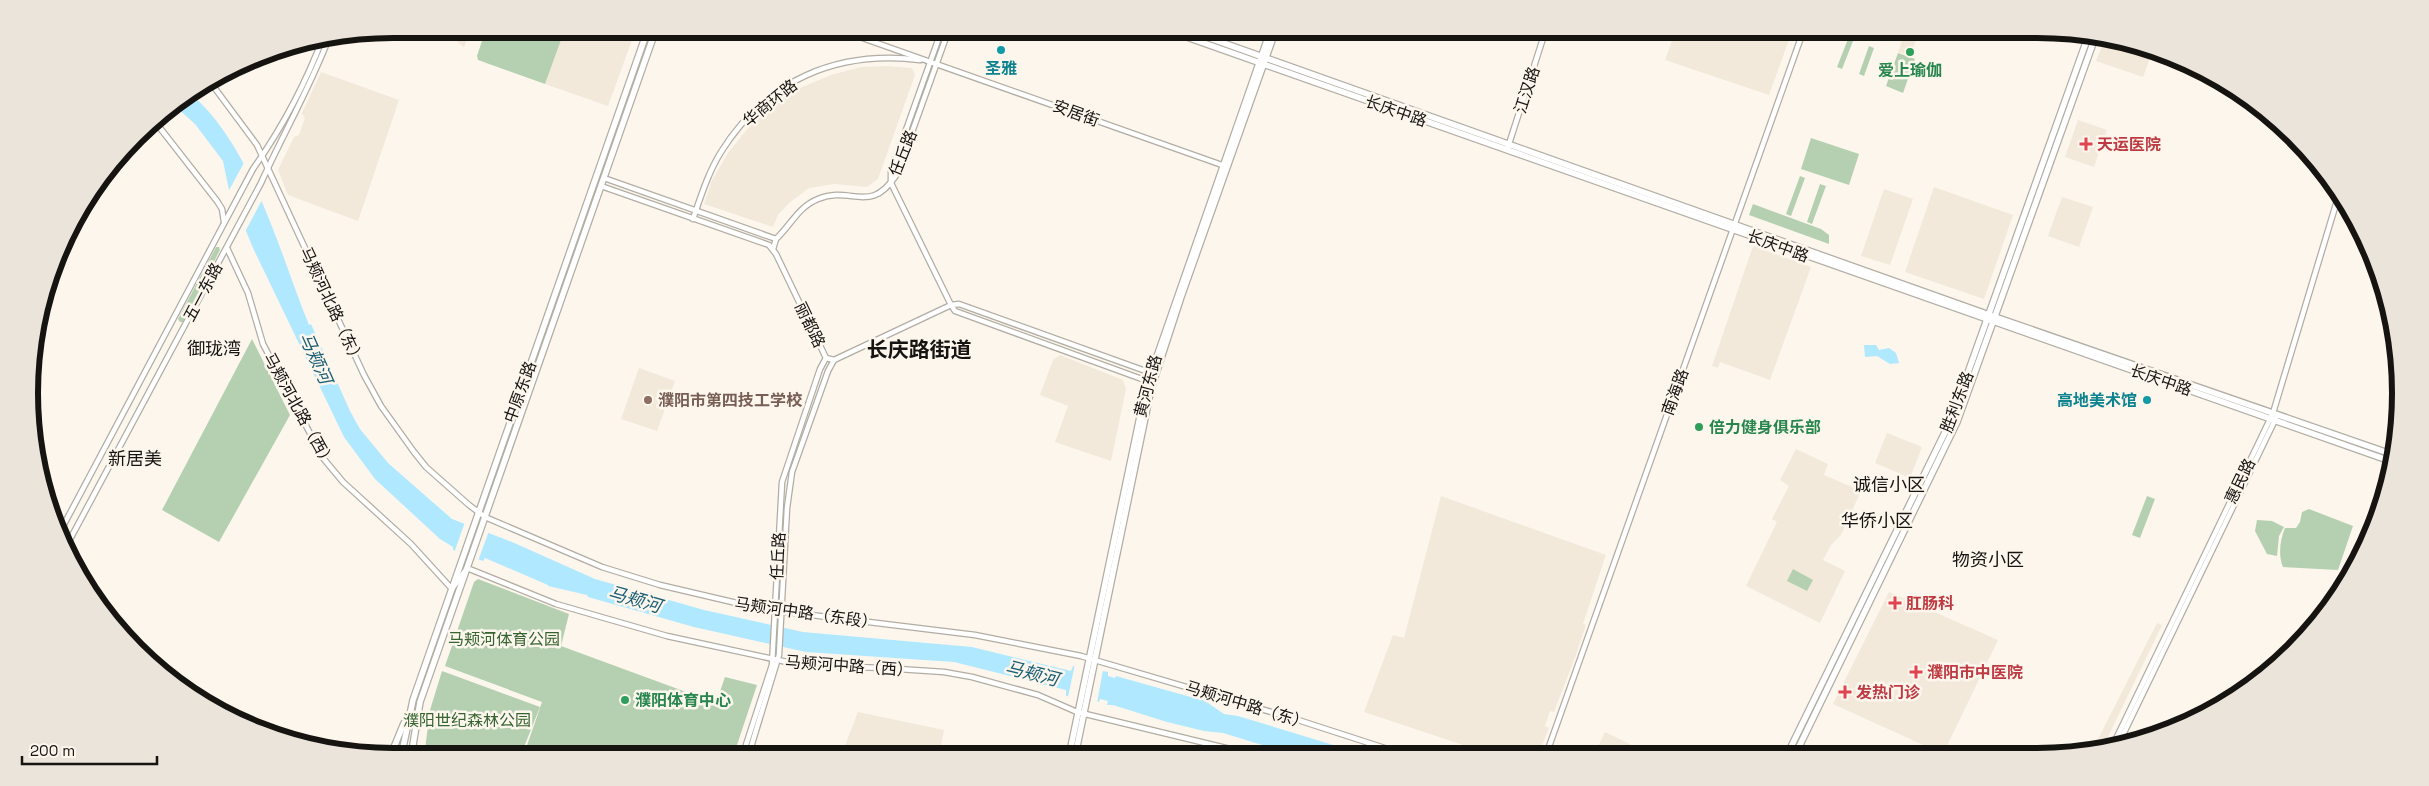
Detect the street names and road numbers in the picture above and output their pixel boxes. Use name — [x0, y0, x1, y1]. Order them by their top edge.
street label: 江汉路 — [1510, 64, 1544, 116]
street label: 华商环路 — [739, 75, 801, 131]
street label: 长庆中路 — [1362, 91, 1430, 131]
street label: 安居街 — [1050, 95, 1102, 131]
street label: 任丘路 — [884, 127, 922, 179]
street label: 长庆中路 — [1744, 225, 1812, 267]
street label: 马颊河北路（东） — [296, 244, 368, 368]
street label: 五一东路 — [179, 259, 227, 325]
street label: 丽都路 — [790, 299, 830, 351]
street label: 马颊河北路（西） — [259, 349, 339, 471]
street label: 黄河东路 — [1130, 352, 1166, 420]
street label: 中原东路 — [499, 358, 541, 426]
street label: 长庆中路 — [2127, 360, 2195, 400]
street label: 南海路 — [1657, 366, 1693, 418]
street label: 胜利东路 — [1936, 368, 1978, 436]
street label: 惠民路 — [2220, 455, 2260, 507]
street label: 任丘路 — [766, 531, 790, 581]
street label: 马颊河中路（东段） — [733, 593, 879, 633]
street label: 马颊河中路（西） — [784, 651, 914, 681]
street label: 马颊河中路（东） — [1183, 676, 1311, 734]

